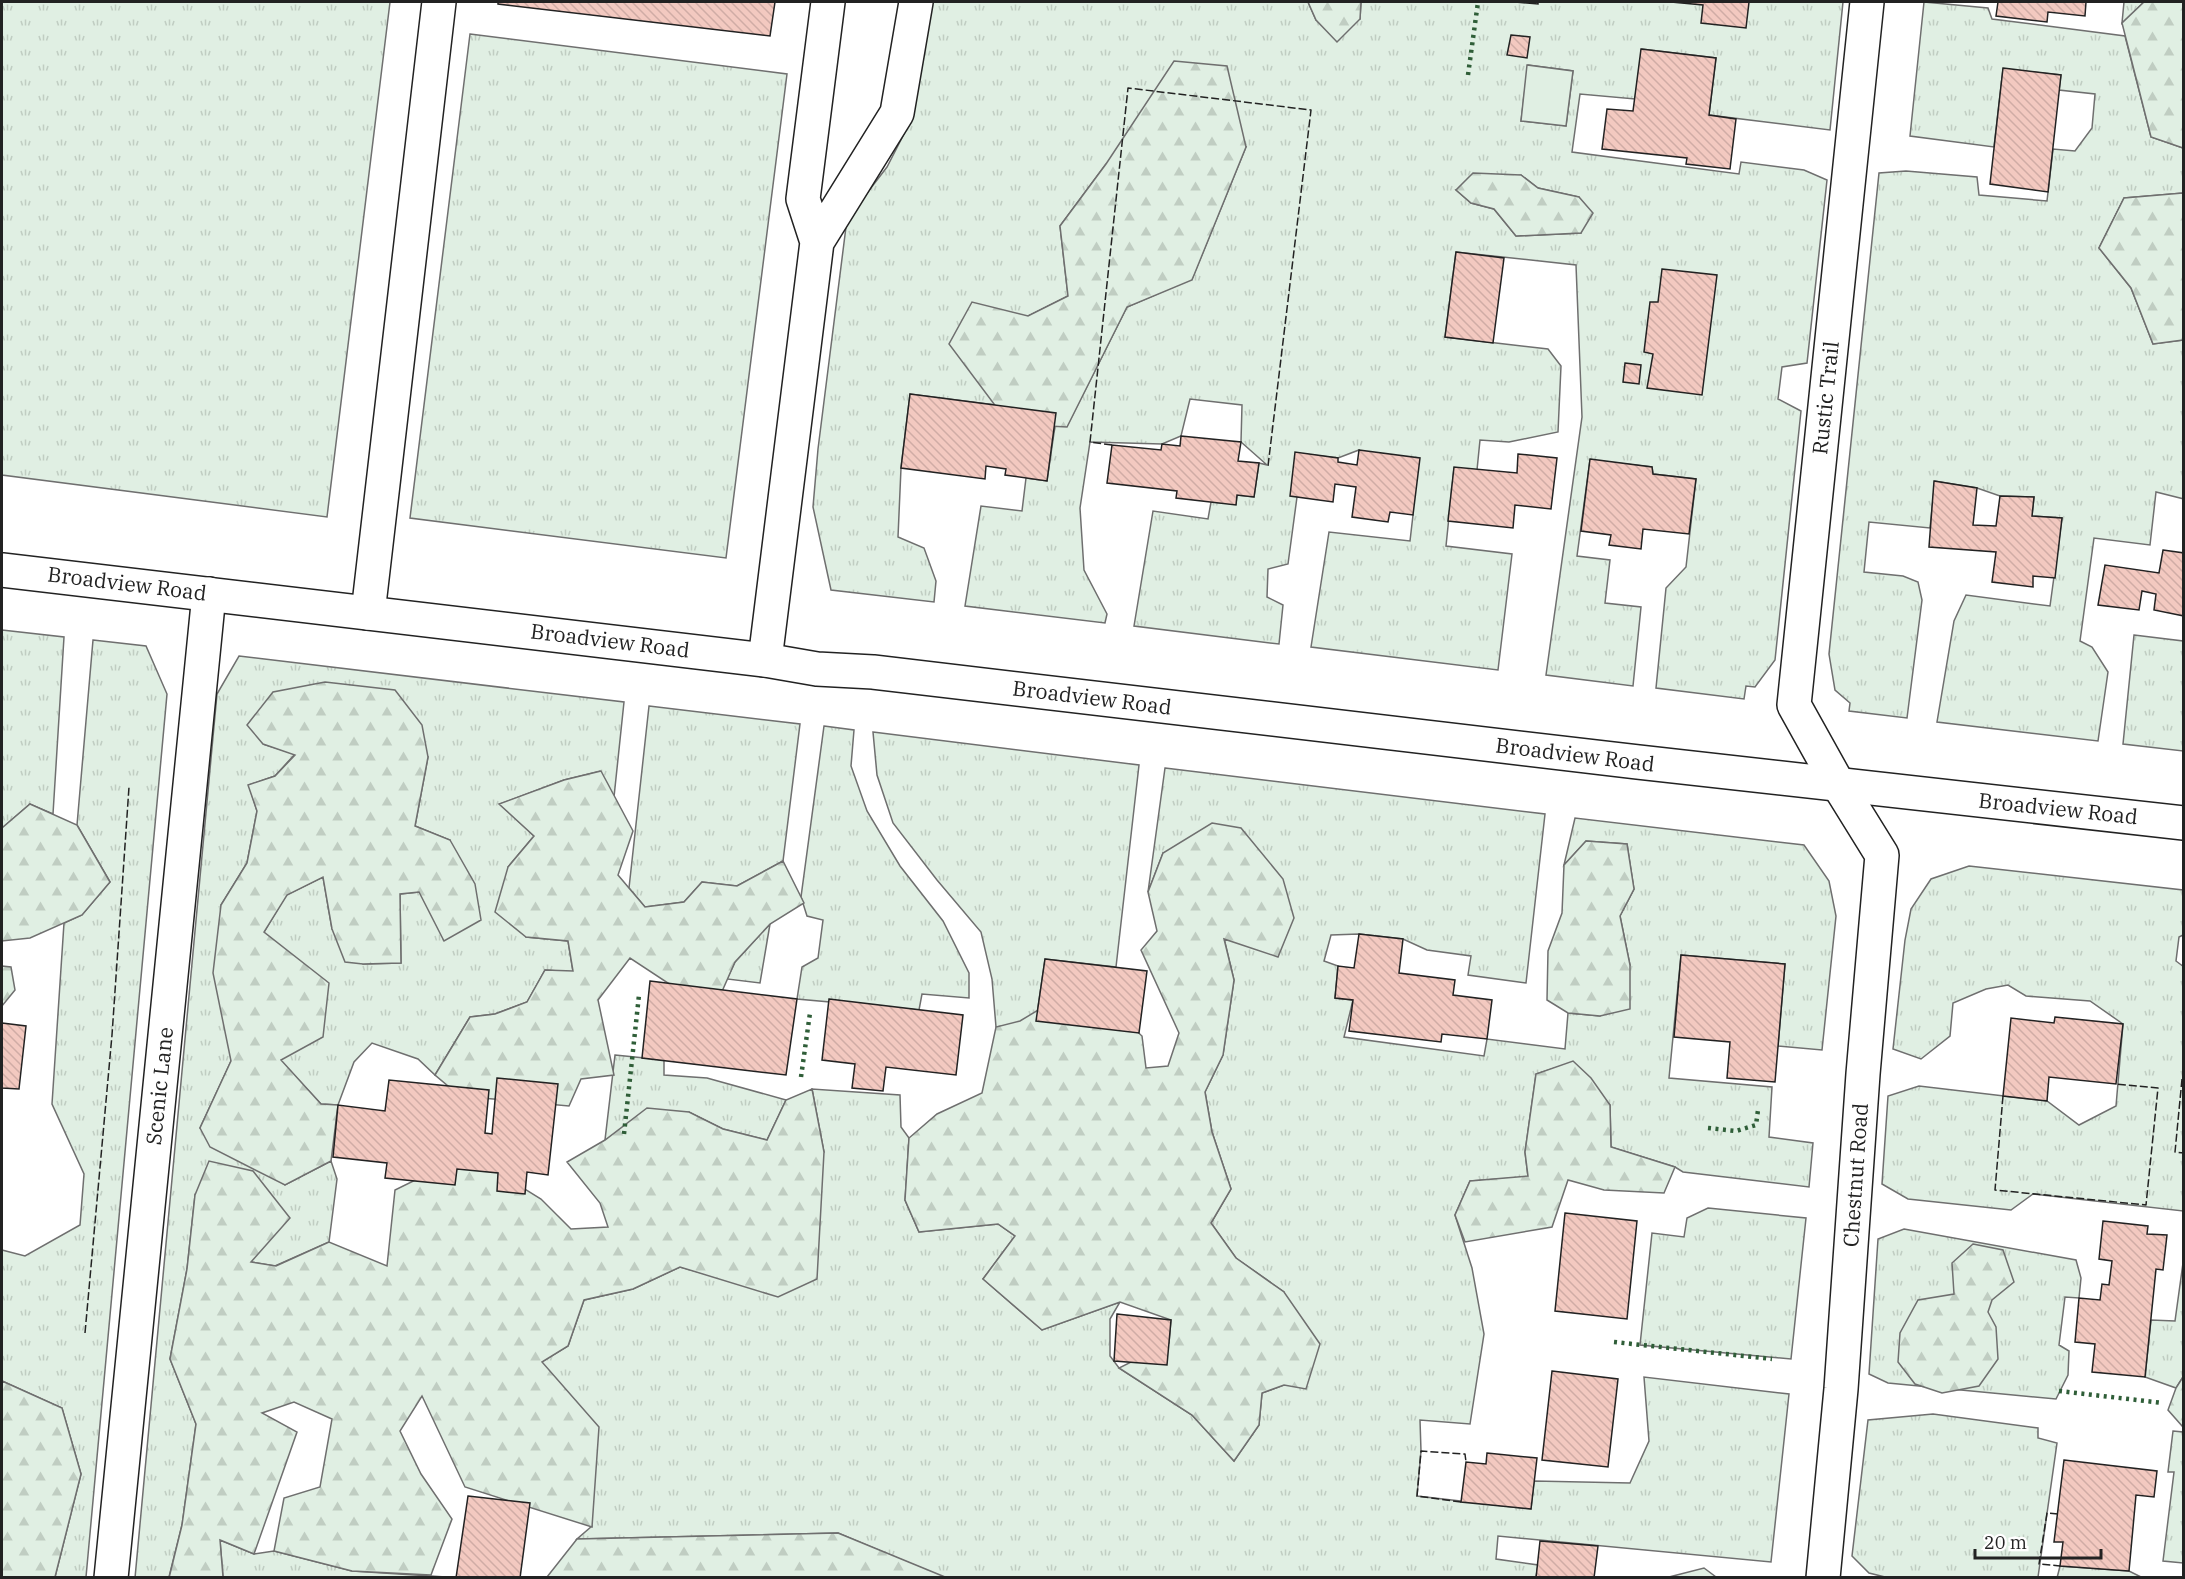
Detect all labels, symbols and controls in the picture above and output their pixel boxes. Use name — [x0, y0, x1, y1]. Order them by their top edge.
street label: Rustic Trail — [1805, 340, 1845, 456]
street label: Broadview Road — [46, 559, 208, 607]
street label: Broadview Road — [529, 616, 691, 664]
street label: Broadview Road — [1011, 673, 1173, 721]
street label: Broadview Road — [1494, 730, 1656, 778]
street label: Broadview Road — [1977, 786, 2139, 830]
street label: Scenic Lane — [139, 1025, 179, 1146]
street label: Chestnut Road — [1836, 1102, 1874, 1248]
scale bar — [1975, 1522, 2101, 1560]
text: 20 m — [1984, 1531, 2027, 1554]

